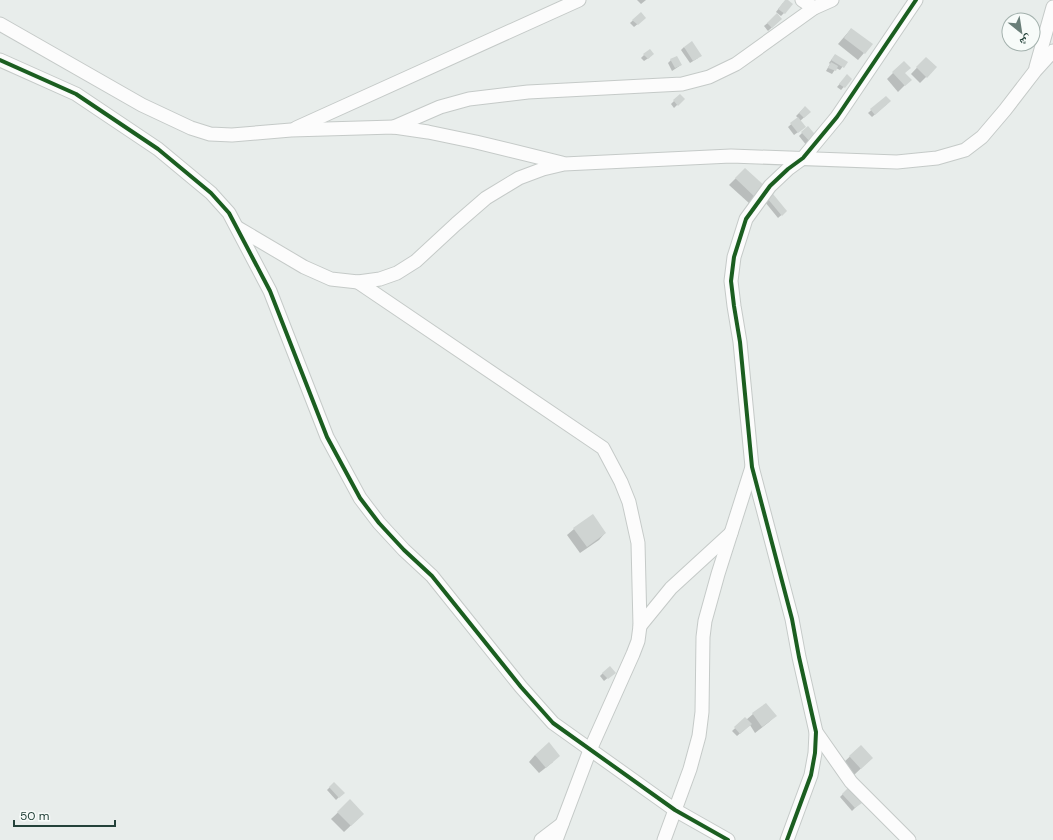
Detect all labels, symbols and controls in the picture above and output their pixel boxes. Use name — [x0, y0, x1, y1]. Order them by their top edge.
north arrow — [1001, 12, 1041, 52]
text: ش — [1017, 31, 1035, 50]
scale bar — [14, 802, 115, 828]
text: 50 m — [20, 808, 49, 824]

